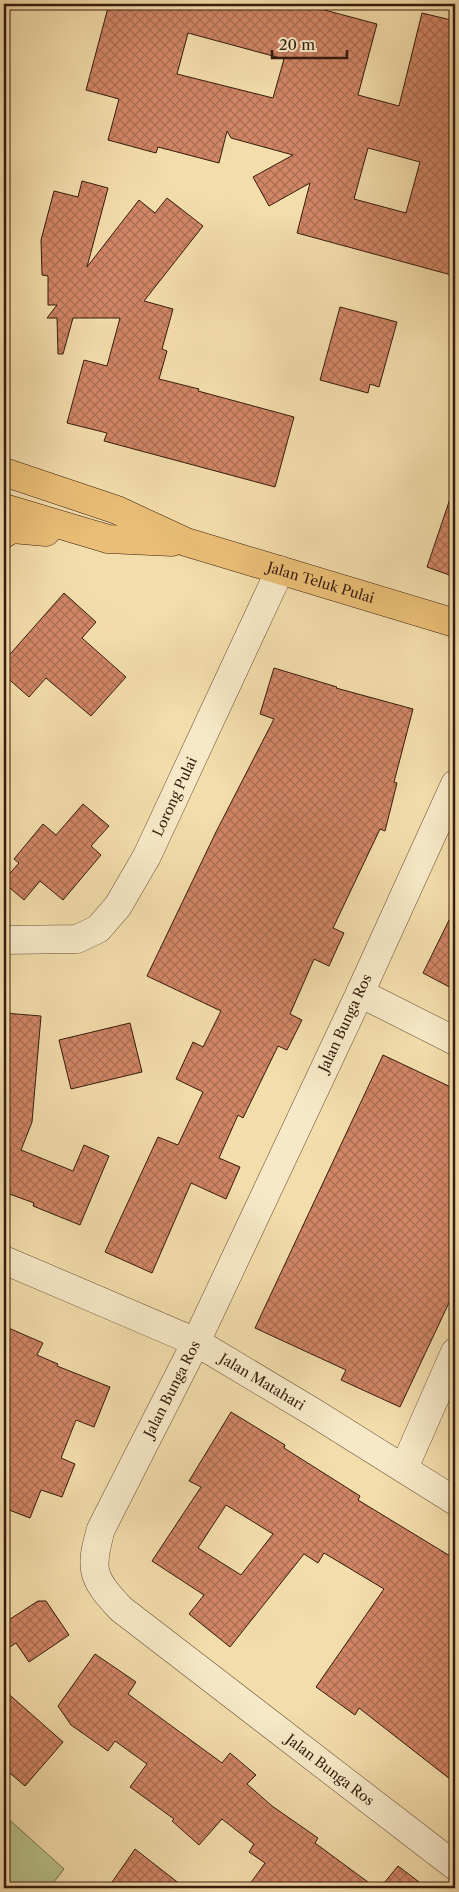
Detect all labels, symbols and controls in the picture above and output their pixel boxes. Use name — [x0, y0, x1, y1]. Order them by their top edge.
scale bar — [272, 28, 346, 60]
text: 20 m — [279, 35, 315, 54]
street label: Jalan Teluk Pulai — [263, 557, 376, 607]
street label: Lorong Pulai — [148, 754, 201, 839]
street label: Jalan Bunga Ros — [314, 971, 376, 1077]
street label: Jalan Bunga Ros — [139, 1337, 204, 1442]
street label: Jalan Matahari — [215, 1348, 308, 1414]
street label: Jalan Bunga Ros — [281, 1729, 378, 1810]

